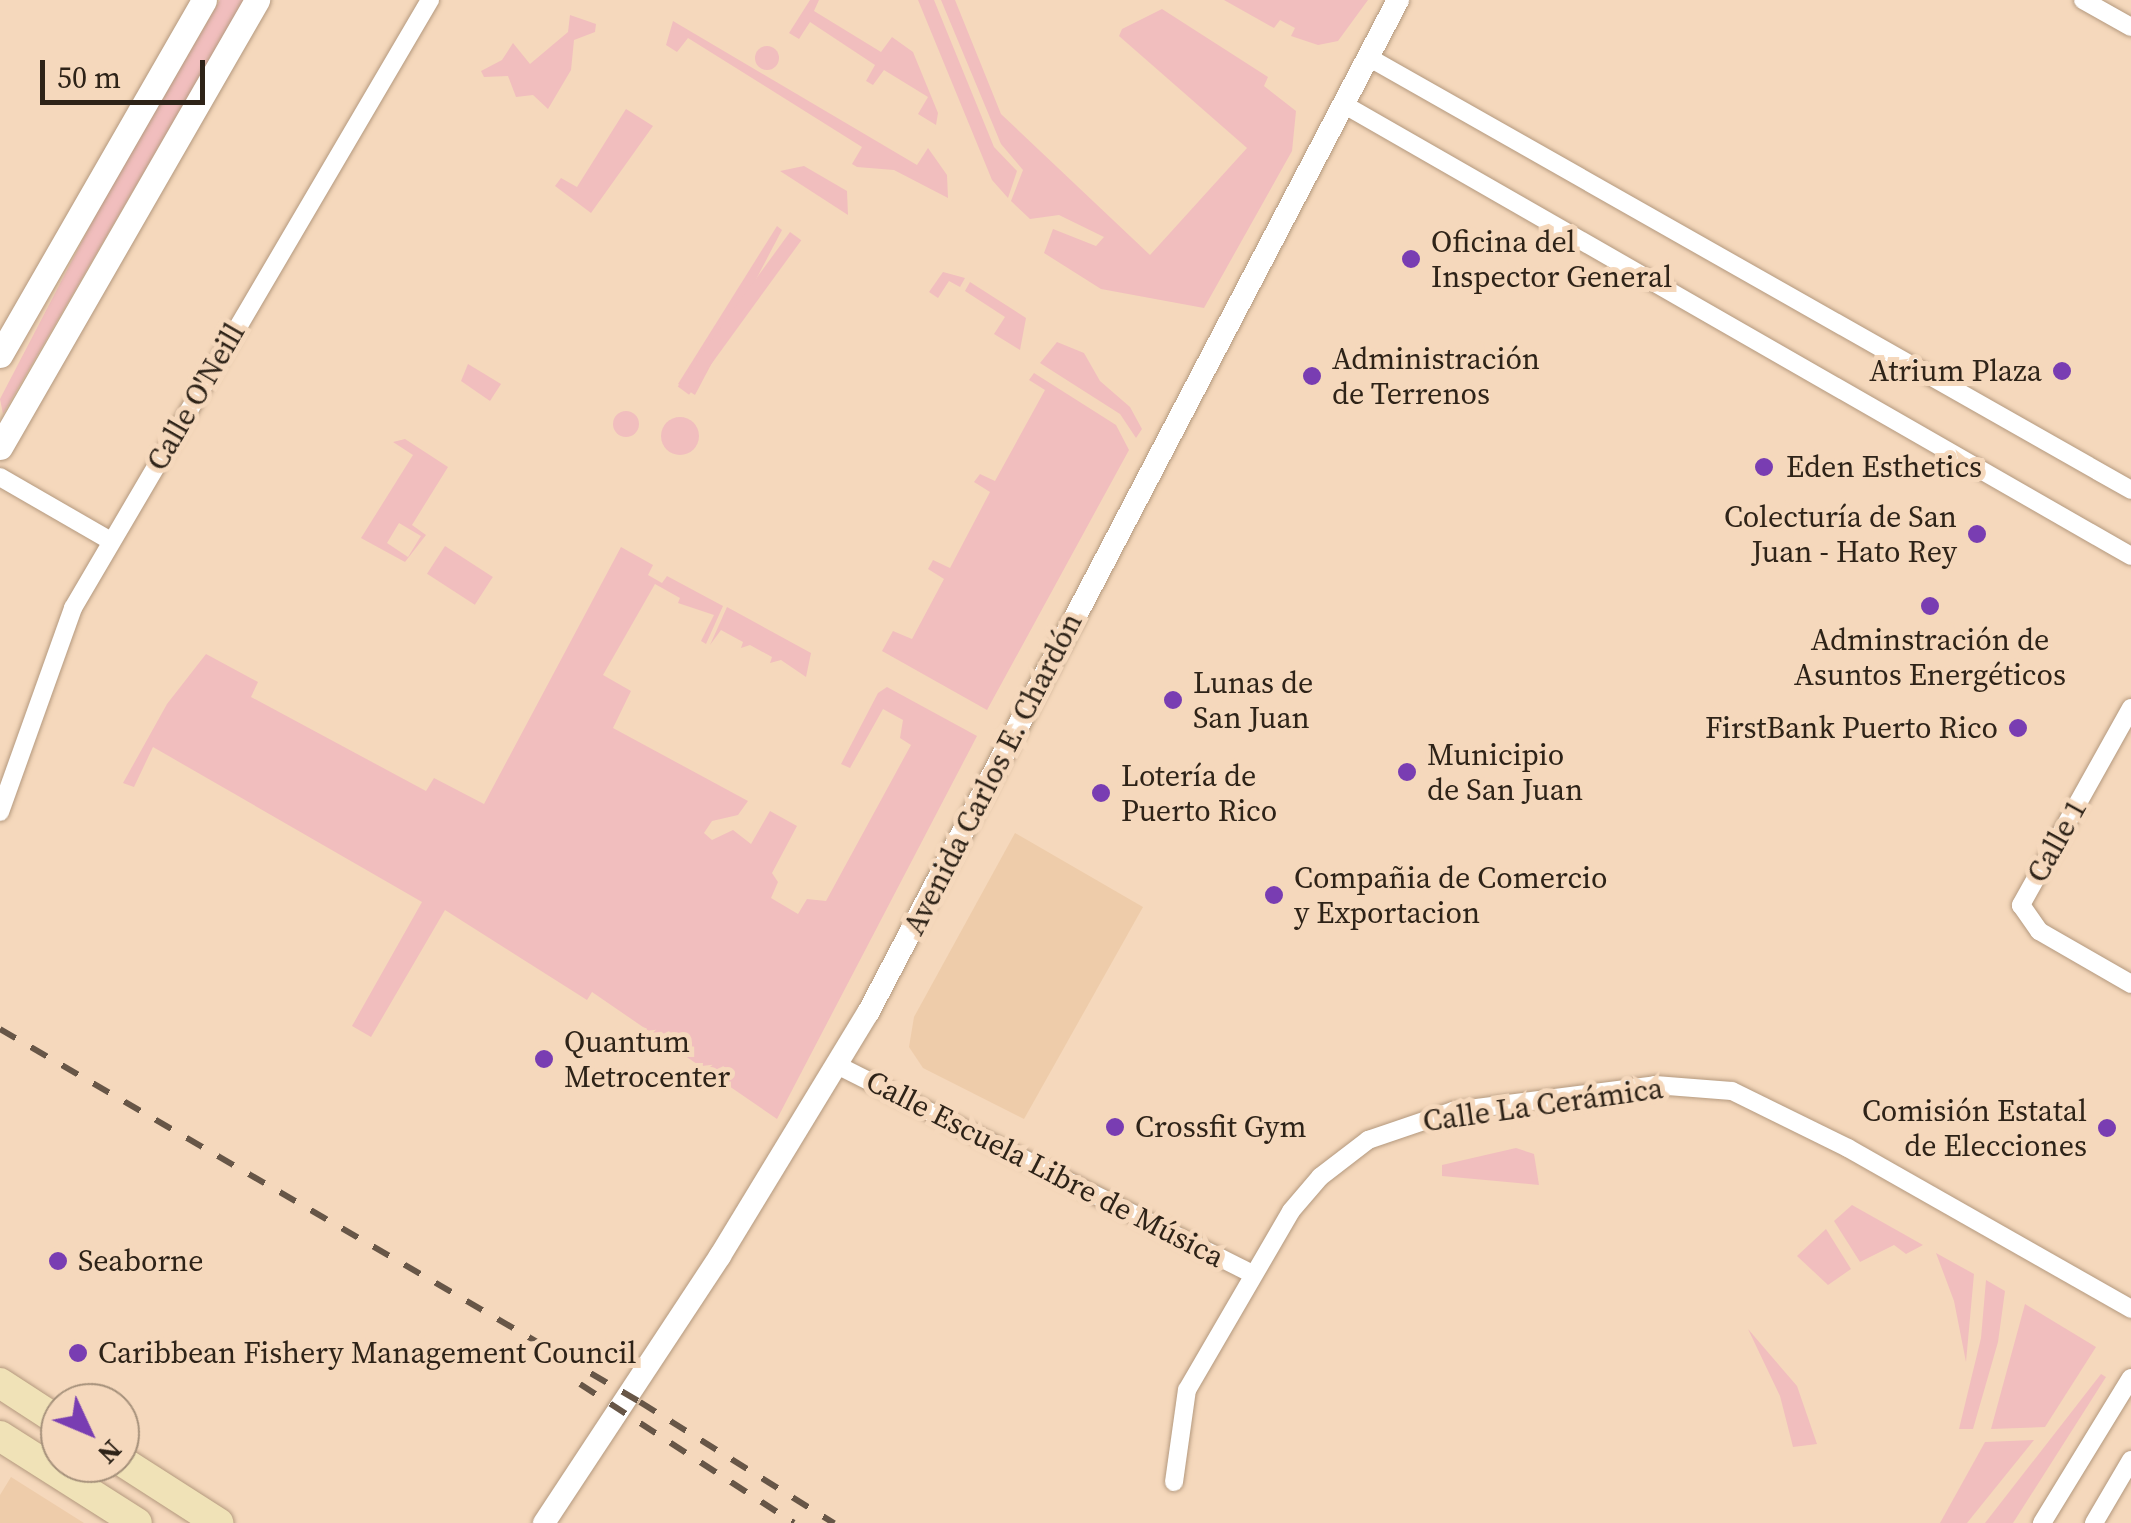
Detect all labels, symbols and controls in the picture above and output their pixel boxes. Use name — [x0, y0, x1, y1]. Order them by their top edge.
scale bar — [45, 40, 210, 102]
text: 50 m — [57, 57, 121, 98]
place label: Oficina del Inspector General — [1431, 224, 1672, 294]
marker: Oficina del Inspector General — [1400, 248, 1422, 270]
street label: Calle O'Neill — [139, 317, 253, 477]
place label: Administración de Terrenos — [1332, 341, 1540, 412]
place label: Atrium Plaza — [1869, 353, 2042, 389]
marker: Atrium Plaza — [2051, 360, 2073, 382]
marker: Administración de Terrenos — [1301, 365, 1323, 387]
place label: Eden Esthetics — [1786, 449, 1982, 485]
marker: Eden Esthetics — [1751, 454, 1777, 480]
place label: Colecturía de San Juan - Hato Rey — [1724, 499, 1957, 570]
marker: Colecturía de San Juan - Hato Rey — [1966, 523, 1988, 545]
marker: Adminstración de Asuntos Energéticos — [1919, 595, 1941, 617]
street label: Avenida Carlos E. Chardón — [896, 607, 1090, 941]
place label: Adminstración de Asuntos Energéticos — [1794, 622, 2066, 692]
place label: Lunas de San Juan — [1193, 665, 1313, 736]
marker: Lunas de San Juan — [1162, 689, 1184, 711]
place label: FirstBank Puerto Rico — [1705, 710, 1998, 746]
marker: FirstBank Puerto Rico — [2007, 717, 2029, 739]
place label: Municipio de San Juan — [1427, 737, 1583, 808]
place label: Lotería de Puerto Rico — [1121, 758, 1277, 828]
marker: Municipio de San Juan — [1396, 761, 1418, 783]
marker: Lotería de Puerto Rico — [1090, 782, 1112, 804]
street label: Calle 1 — [2020, 793, 2094, 889]
place label: Compañia de Comercio y Exportacion — [1294, 860, 1607, 930]
marker: Compañia de Comercio y Exportacion — [1263, 884, 1285, 906]
place label: Quantum Metrocenter — [564, 1024, 730, 1094]
marker: Quantum Metrocenter — [533, 1048, 555, 1070]
street label: Calle Escuela Libre de Música — [860, 1063, 1230, 1275]
street label: Calle La Cerámica — [1421, 1070, 1665, 1140]
place label: Comisión Estatal de Elecciones — [1862, 1093, 2087, 1164]
place label: Crossfit Gym — [1135, 1109, 1306, 1145]
marker: Crossfit Gym — [1104, 1116, 1126, 1138]
marker: Comisión Estatal de Elecciones — [2096, 1117, 2118, 1139]
place label: Seaborne — [78, 1243, 204, 1279]
marker: Seaborne — [47, 1250, 69, 1272]
place label: Caribbean Fishery Management Council — [98, 1335, 636, 1371]
marker: Caribbean Fishery Management Council — [67, 1342, 89, 1364]
north arrow — [40, 1383, 140, 1483]
text: N — [89, 1432, 131, 1473]

